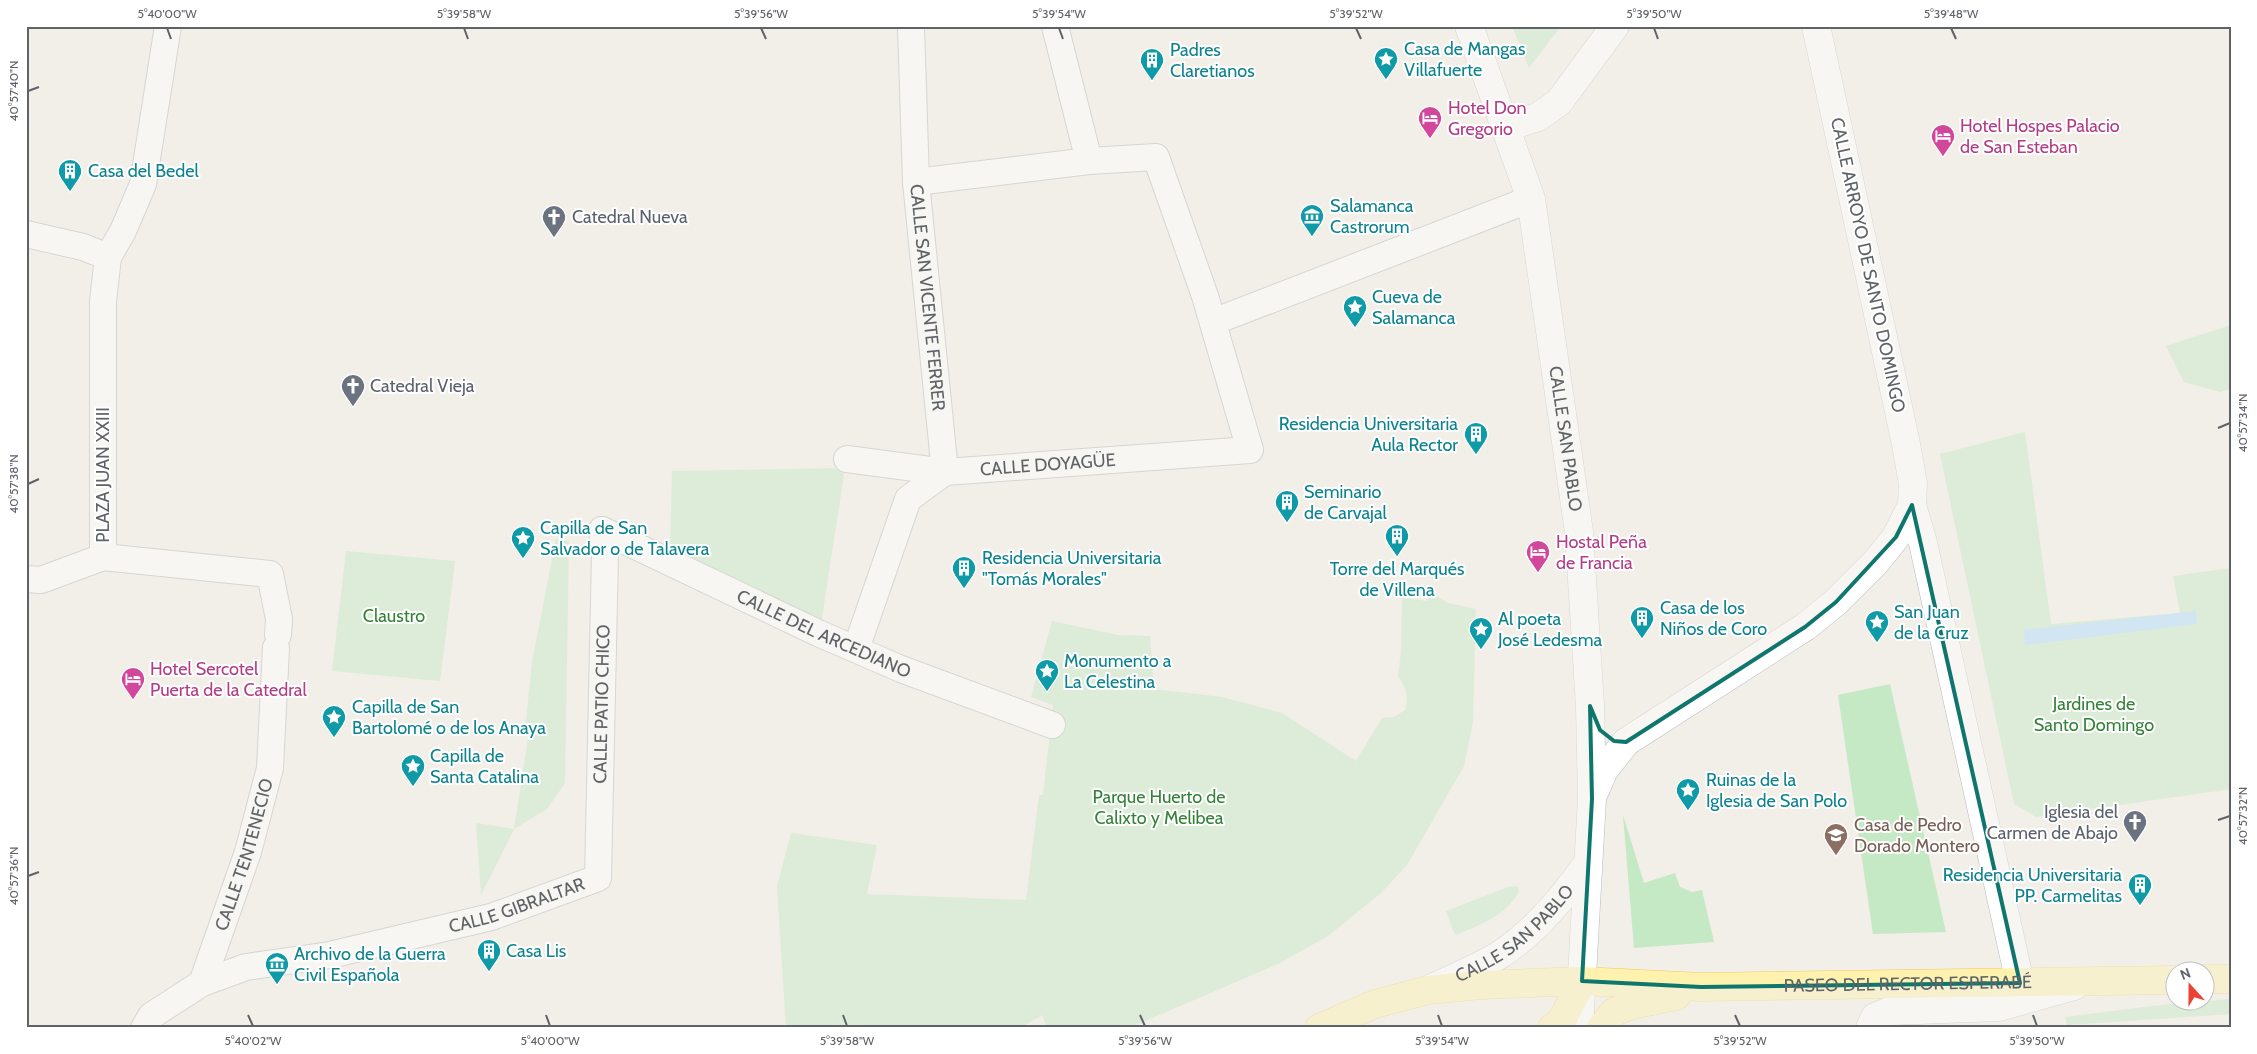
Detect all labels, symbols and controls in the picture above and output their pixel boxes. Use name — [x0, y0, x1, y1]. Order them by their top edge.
text: 5°40'00"W — [137, 6, 197, 21]
text: 5°39'58"W — [437, 6, 492, 21]
text: 5°39'56"W — [734, 6, 789, 21]
text: 5°39'54"W — [1032, 6, 1087, 21]
text: 5°39'52"W — [1329, 6, 1383, 21]
text: 5°39'50"W — [1626, 6, 1682, 21]
text: 5°39'48"W — [1924, 6, 1979, 21]
place label: Casa de Mangas Villafuerte — [1404, 38, 1525, 81]
place label: Padres Claretianos — [1170, 39, 1255, 82]
place icon: Casa de Mangas Villafuerte — [1373, 46, 1399, 80]
building icon: Padres Claretianos — [1139, 47, 1165, 81]
text: 40°57'40"N — [6, 61, 21, 121]
place label: Hotel Don Gregorio — [1448, 97, 1527, 140]
hotel icon: Hotel Don Gregorio — [1417, 105, 1443, 139]
street label: CALLE ARROYO DE SANTO DOMINGO — [1826, 115, 1910, 415]
place label: Hotel Hospes Palacio de San Esteban — [1960, 115, 2120, 158]
hotel icon: Hotel Hospes Palacio de San Esteban — [1930, 123, 1956, 157]
building icon: Casa del Bedel — [57, 158, 83, 192]
place label: Casa del Bedel — [88, 160, 200, 182]
street label: CALLE SAN VICENTE FERRER — [905, 183, 950, 412]
place label: Salamanca Castrorum — [1330, 195, 1414, 238]
museum icon: Salamanca Castrorum — [1299, 203, 1325, 237]
church icon: Catedral Nueva — [541, 204, 567, 238]
place label: Catedral Nueva — [572, 206, 688, 228]
place label: Cueva de Salamanca — [1372, 286, 1456, 329]
place icon: Cueva de Salamanca — [1342, 294, 1368, 328]
street label: CALLE SAN PABLO — [1544, 365, 1587, 513]
church icon: Catedral Vieja — [340, 373, 366, 407]
place label: Catedral Vieja — [370, 375, 475, 397]
text: 40°57'34"N — [2235, 394, 2250, 453]
street label: PLAZA JUAN XXIII — [92, 407, 114, 543]
place label: Residencia Universitaria Aula Rector — [1279, 413, 1458, 456]
building icon: Residencia Universitaria Aula Rector — [1463, 421, 1489, 455]
street label: CALLE DOYAGÜE — [979, 449, 1116, 480]
text: 40°57'38"N — [6, 454, 21, 514]
place label: Seminario de Carvajal — [1304, 481, 1388, 524]
building icon: Seminario de Carvajal — [1274, 489, 1300, 523]
place label: Capilla de San Salvador o de Talavera — [540, 517, 710, 560]
building icon: Torre del Marqués de Villena — [1384, 523, 1410, 557]
place icon: Capilla de San Salvador o de Talavera — [510, 525, 536, 559]
place label: Hostal Peña de Francia — [1556, 531, 1647, 574]
hotel icon: Hostal Peña de Francia — [1525, 539, 1551, 573]
place label: Residencia Universitaria "Tomás Morales" — [982, 547, 1162, 590]
building icon: Residencia Universitaria "Tomás Morales" — [951, 555, 977, 589]
place label: Torre del Marqués de Villena — [1330, 558, 1464, 601]
street label: CALLE DEL ARCEDIANO — [733, 585, 914, 683]
place label: Casa de los Niños de Coro — [1660, 597, 1767, 640]
place label: San Juan de la Cruz — [1894, 601, 1969, 644]
park label: Claustro — [363, 605, 425, 627]
building icon: Casa de los Niños de Coro — [1629, 605, 1655, 639]
place label: Al poeta José Ledesma — [1497, 608, 1602, 651]
place icon: San Juan de la Cruz — [1864, 609, 1890, 643]
place icon: Al poeta José Ledesma — [1468, 616, 1494, 650]
street label: CALLE PATIO CHICO — [589, 624, 614, 784]
place label: Monumento a La Celestina — [1064, 650, 1172, 693]
place label: Hotel Sercotel Puerta de la Catedral — [150, 658, 307, 701]
place icon: Monumento a La Celestina — [1034, 658, 1060, 692]
hotel icon: Hotel Sercotel Puerta de la Catedral — [120, 666, 146, 700]
park label: Jardines de Santo Domingo — [2034, 693, 2154, 736]
place label: Capilla de San Bartolomé o de los Anaya — [352, 696, 546, 739]
place icon: Capilla de San Bartolomé o de los Anaya — [321, 704, 347, 738]
place label: Capilla de Santa Catalina — [430, 745, 539, 788]
place icon: Capilla de Santa Catalina — [400, 753, 426, 787]
place label: Ruinas de la Iglesia de San Polo — [1706, 769, 1847, 812]
street label: CALLE TENTENECIO — [210, 776, 278, 934]
place icon: Ruinas de la Iglesia de San Polo — [1675, 777, 1701, 811]
park label: Parque Huerto de Calixto y Melibea — [1093, 786, 1225, 829]
text: 40°57'32"N — [2235, 787, 2250, 845]
place label: Iglesia del Carmen de Abajo — [1987, 801, 2119, 844]
church icon: Iglesia del Carmen de Abajo — [2122, 809, 2148, 843]
place label: Casa de Pedro Dorado Montero — [1854, 814, 1980, 857]
school or university icon: Casa de Pedro Dorado Montero — [1823, 822, 1849, 856]
text: 40°57'36"N — [6, 846, 21, 906]
place label: Residencia Universitaria PP. Carmelitas — [1943, 864, 2122, 907]
building icon: Residencia Universitaria PP. Carmelitas — [2127, 872, 2153, 906]
street label: CALLE GIBRALTAR — [446, 873, 588, 938]
street label: CALLE SAN PABLO — [1452, 880, 1578, 987]
building icon: Casa Lis — [476, 938, 502, 972]
place label: Casa Lis — [506, 940, 566, 962]
place label: Archivo de la Guerra Civil Española — [294, 943, 446, 986]
museum icon: Archivo de la Guerra Civil Española — [264, 951, 290, 985]
north arrow — [2164, 962, 2214, 1012]
text: N — [2177, 964, 2193, 984]
street label: PASEO DEL RECTOR ESPERABÉ — [1783, 971, 2032, 997]
text: 5°40'02"W — [225, 1033, 282, 1048]
text: 5°40'00"W — [520, 1033, 580, 1048]
text: 5°39'58"W — [820, 1033, 875, 1048]
text: 5°39'56"W — [1118, 1033, 1173, 1048]
text: 5°39'54"W — [1415, 1033, 1470, 1048]
text: 5°39'52"W — [1713, 1033, 1767, 1048]
text: 5°39'50"W — [2009, 1033, 2065, 1048]

